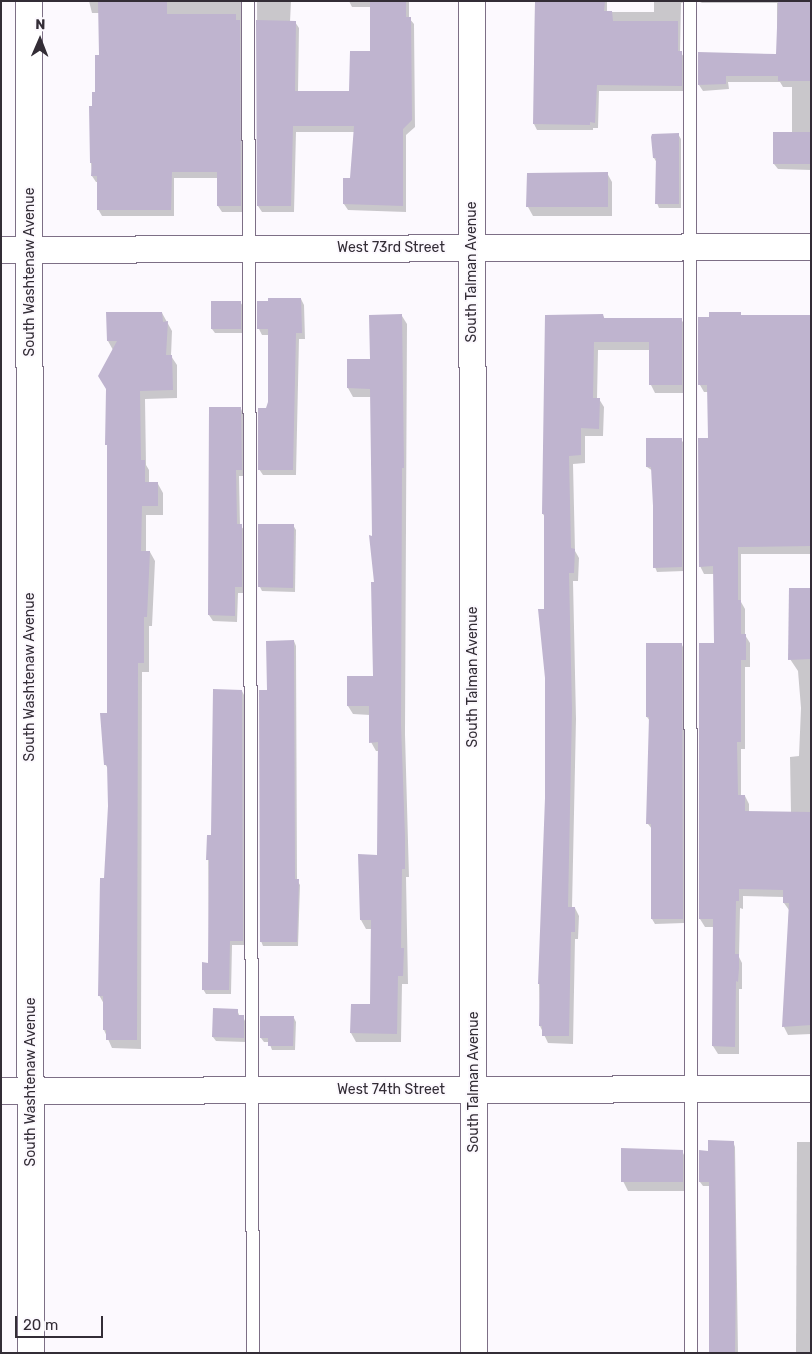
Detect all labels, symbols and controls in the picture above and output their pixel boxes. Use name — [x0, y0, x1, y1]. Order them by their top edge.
north arrow — [15, 15, 65, 65]
text: N — [35, 16, 45, 33]
street label: South Washtenaw Avenue — [22, 187, 38, 357]
street label: South Talman Avenue — [464, 201, 480, 343]
street label: West 73rd Street — [337, 240, 445, 256]
street label: South Washtenaw Avenue — [22, 592, 38, 762]
street label: South Talman Avenue — [465, 606, 481, 748]
street label: South Washtenaw Avenue — [23, 997, 39, 1167]
street label: South Talman Avenue — [466, 1011, 482, 1153]
street label: West 74th Street — [337, 1082, 445, 1098]
scale bar — [18, 1306, 105, 1338]
text: 20 m — [23, 1316, 58, 1334]

